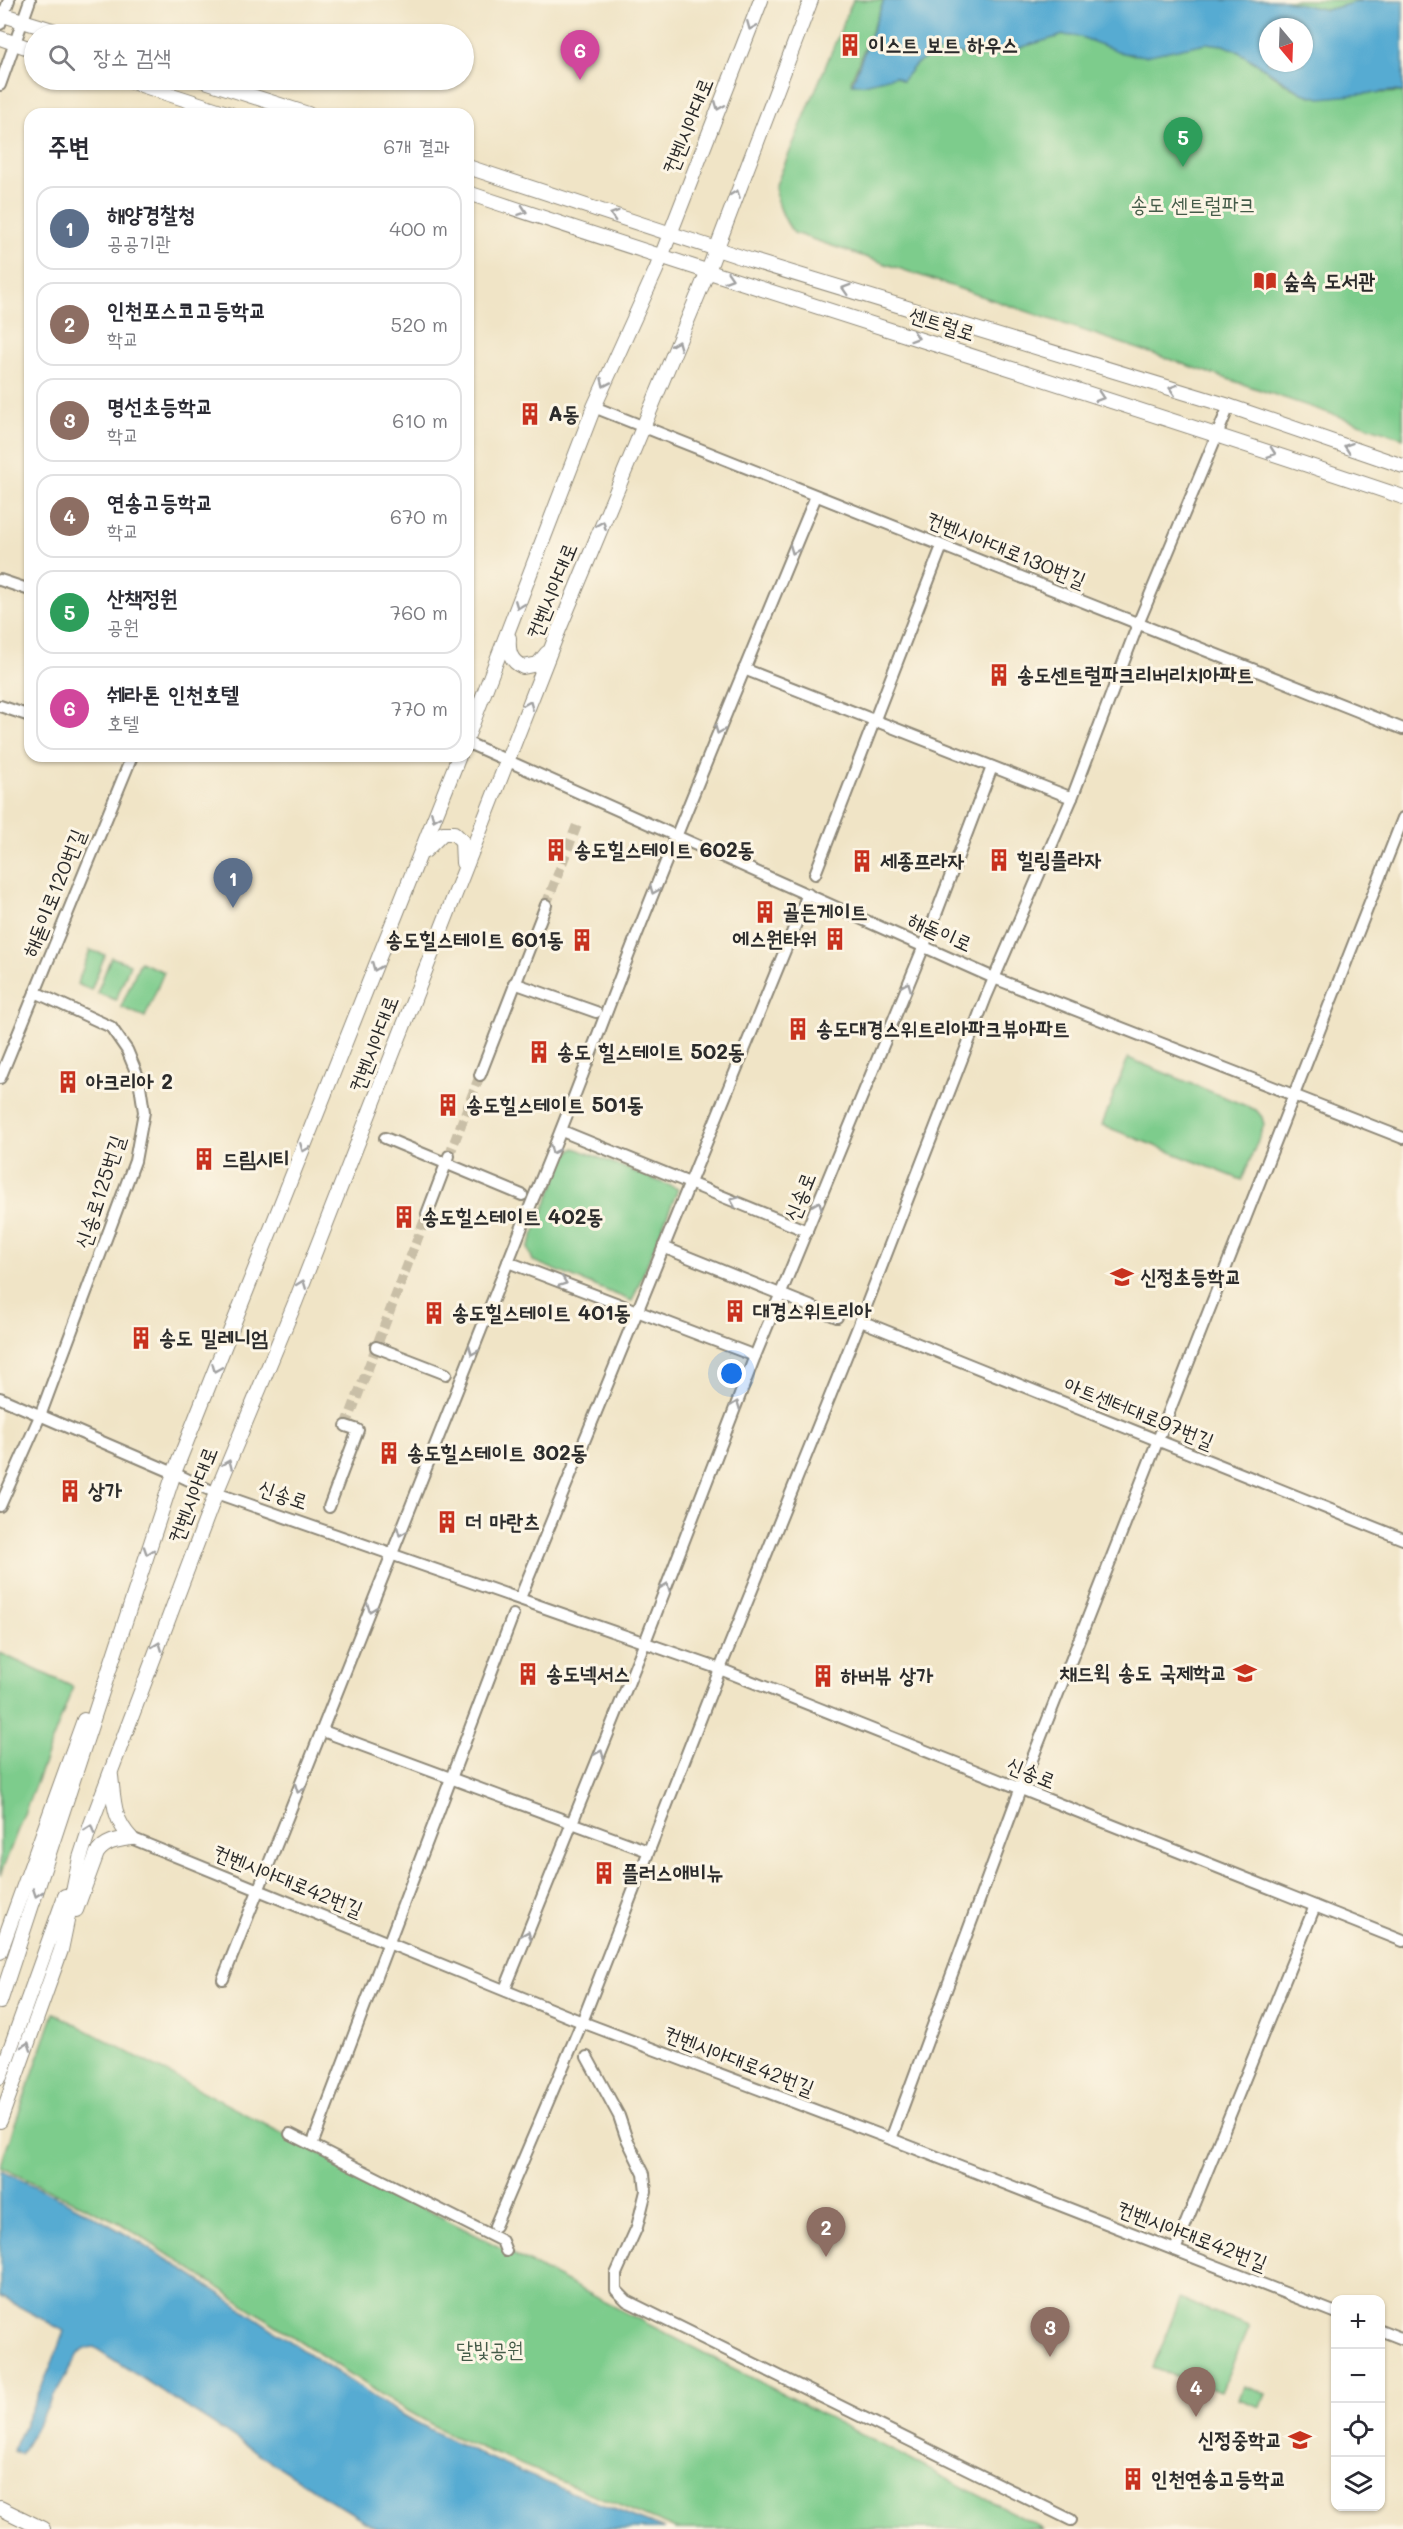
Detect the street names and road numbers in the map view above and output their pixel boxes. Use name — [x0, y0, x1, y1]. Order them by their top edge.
street label: 컨벤시아대로 — [655, 73, 718, 177]
street label: 센트럴로 — [906, 299, 979, 346]
street label: 컨벤시아대로130번길 — [923, 504, 1090, 593]
street label: 컨벤시아대로 — [519, 538, 582, 642]
street label: 해돋이로120번길 — [15, 825, 91, 960]
street label: 해돋이로 — [904, 905, 977, 957]
street label: 컨벤시아대로 — [342, 991, 403, 1096]
street label: 신송로125번길 — [68, 1131, 130, 1252]
street label: 신송로 — [777, 1168, 821, 1225]
street label: 아트센터대로97번길 — [1061, 1369, 1219, 1454]
street label: 컨벤시아대로 — [161, 1442, 222, 1547]
street label: 신송로 — [255, 1473, 312, 1515]
street label: 신송로 — [1003, 1750, 1060, 1794]
street label: 컨벤시아대로42번길 — [210, 1837, 368, 1922]
street label: 컨벤시아대로42번길 — [660, 2018, 819, 2101]
street label: 컨벤시아대로42번길 — [1113, 2193, 1272, 2276]

